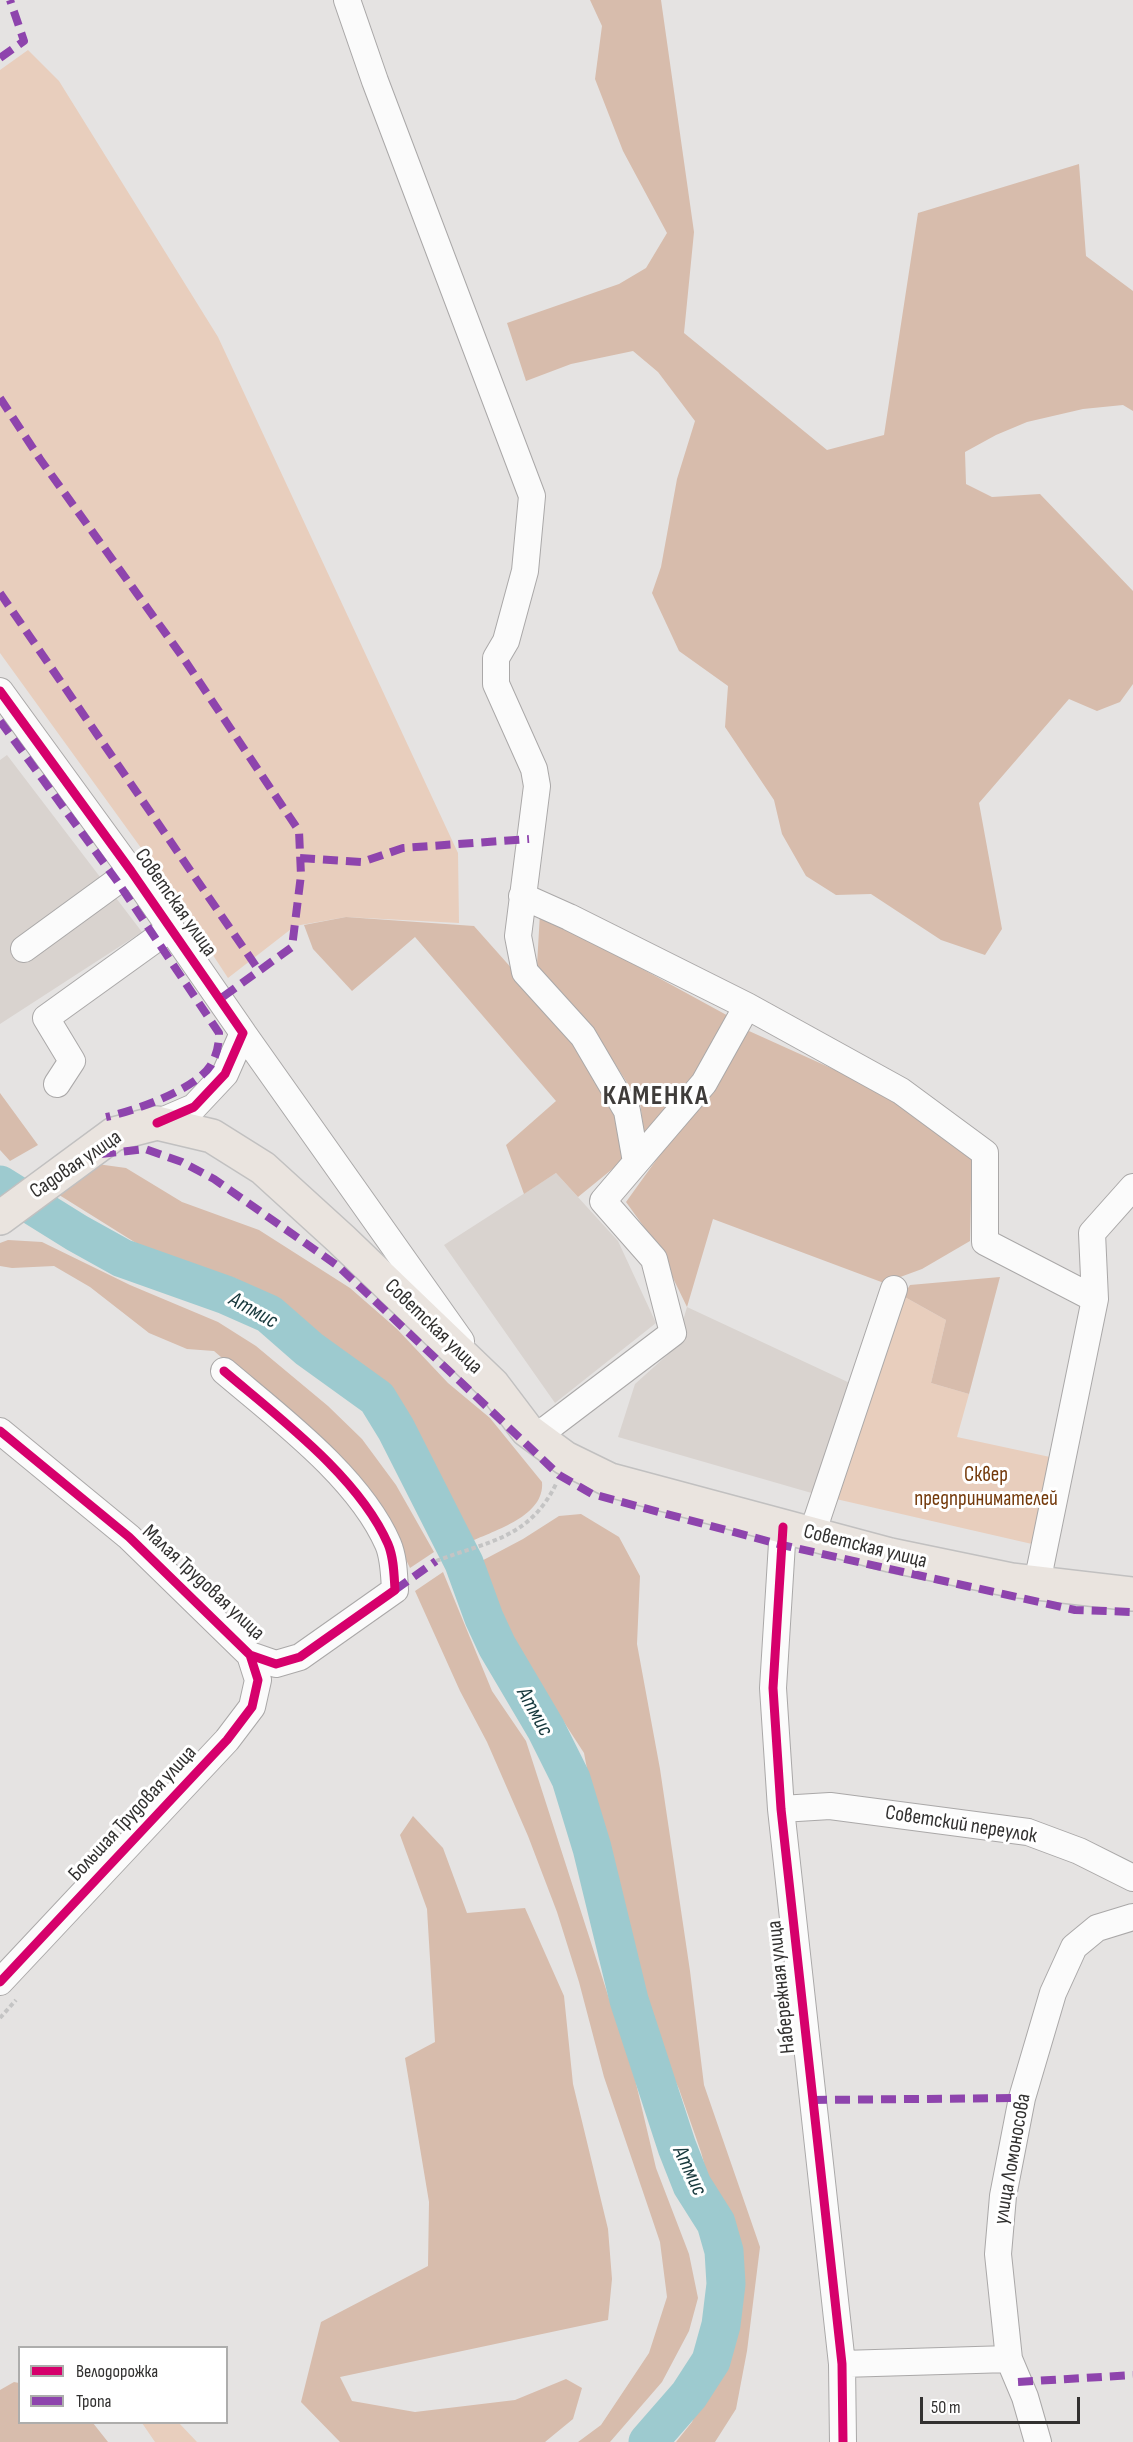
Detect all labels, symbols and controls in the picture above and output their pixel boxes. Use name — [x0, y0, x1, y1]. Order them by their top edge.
street label: Советская улица — [128, 844, 222, 962]
district label: КАМЕНКА — [603, 1081, 709, 1113]
street label: Садовая улица — [26, 1125, 126, 1205]
street label: Советская улица — [379, 1274, 487, 1380]
water label: Атмис — [224, 1287, 282, 1335]
park label: Сквер предпринимателей — [914, 1463, 1058, 1513]
street label: Малая Трудовая улица — [137, 1520, 269, 1646]
street label: Советская улица — [801, 1520, 929, 1574]
water label: Атмис — [510, 1683, 558, 1741]
street label: Большая Трудовая улица — [64, 1741, 202, 1887]
street label: Советский переулок — [883, 1801, 1039, 1849]
street label: Набережная улица — [762, 1919, 802, 2055]
street label: улица Ломоносова — [989, 2092, 1037, 2226]
water label: Атмис — [666, 2142, 712, 2200]
legend — [18, 2346, 228, 2424]
text: Велодорожка — [76, 2361, 158, 2382]
scale bar — [923, 2385, 1084, 2423]
text: Тропа — [76, 2391, 112, 2412]
text: 50 m — [931, 2397, 961, 2418]

